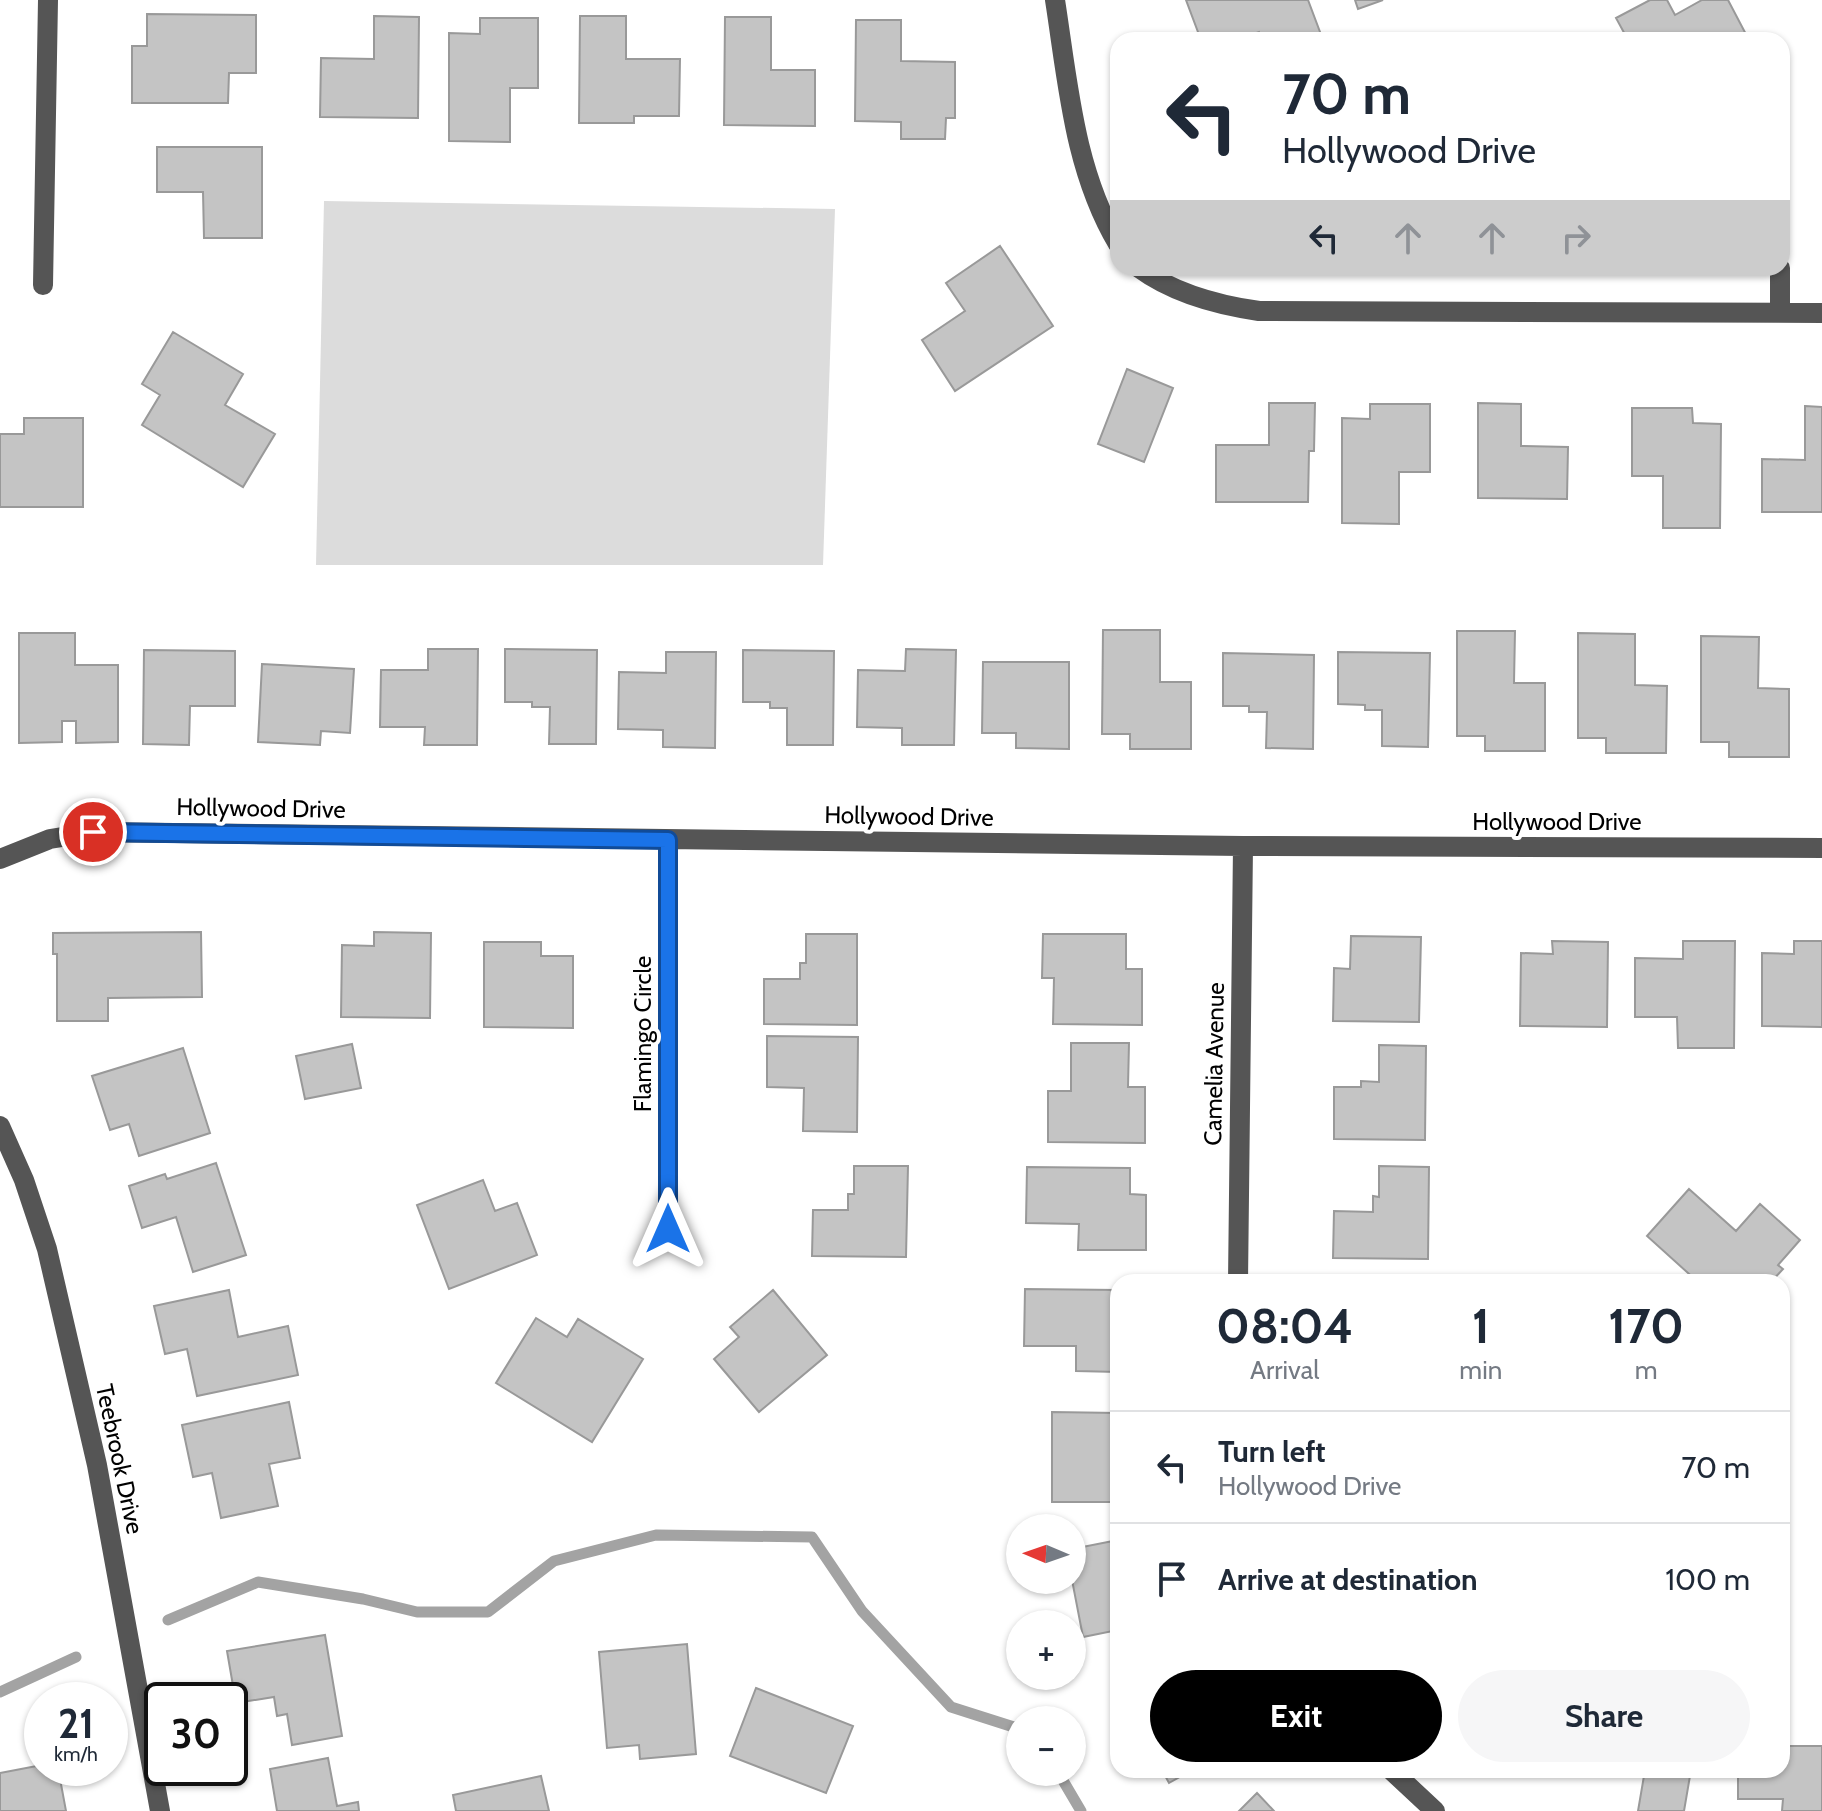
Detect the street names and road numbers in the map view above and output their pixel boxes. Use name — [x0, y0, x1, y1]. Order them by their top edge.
street label: Hollywood Drive — [176, 792, 346, 824]
street label: Hollywood Drive — [824, 800, 994, 832]
street label: Hollywood Drive — [1472, 807, 1642, 836]
street label: Flamingo Circle — [628, 956, 657, 1112]
street label: Camelia Avenue — [1198, 982, 1230, 1146]
street label: Teebrook Drive — [90, 1381, 150, 1537]

